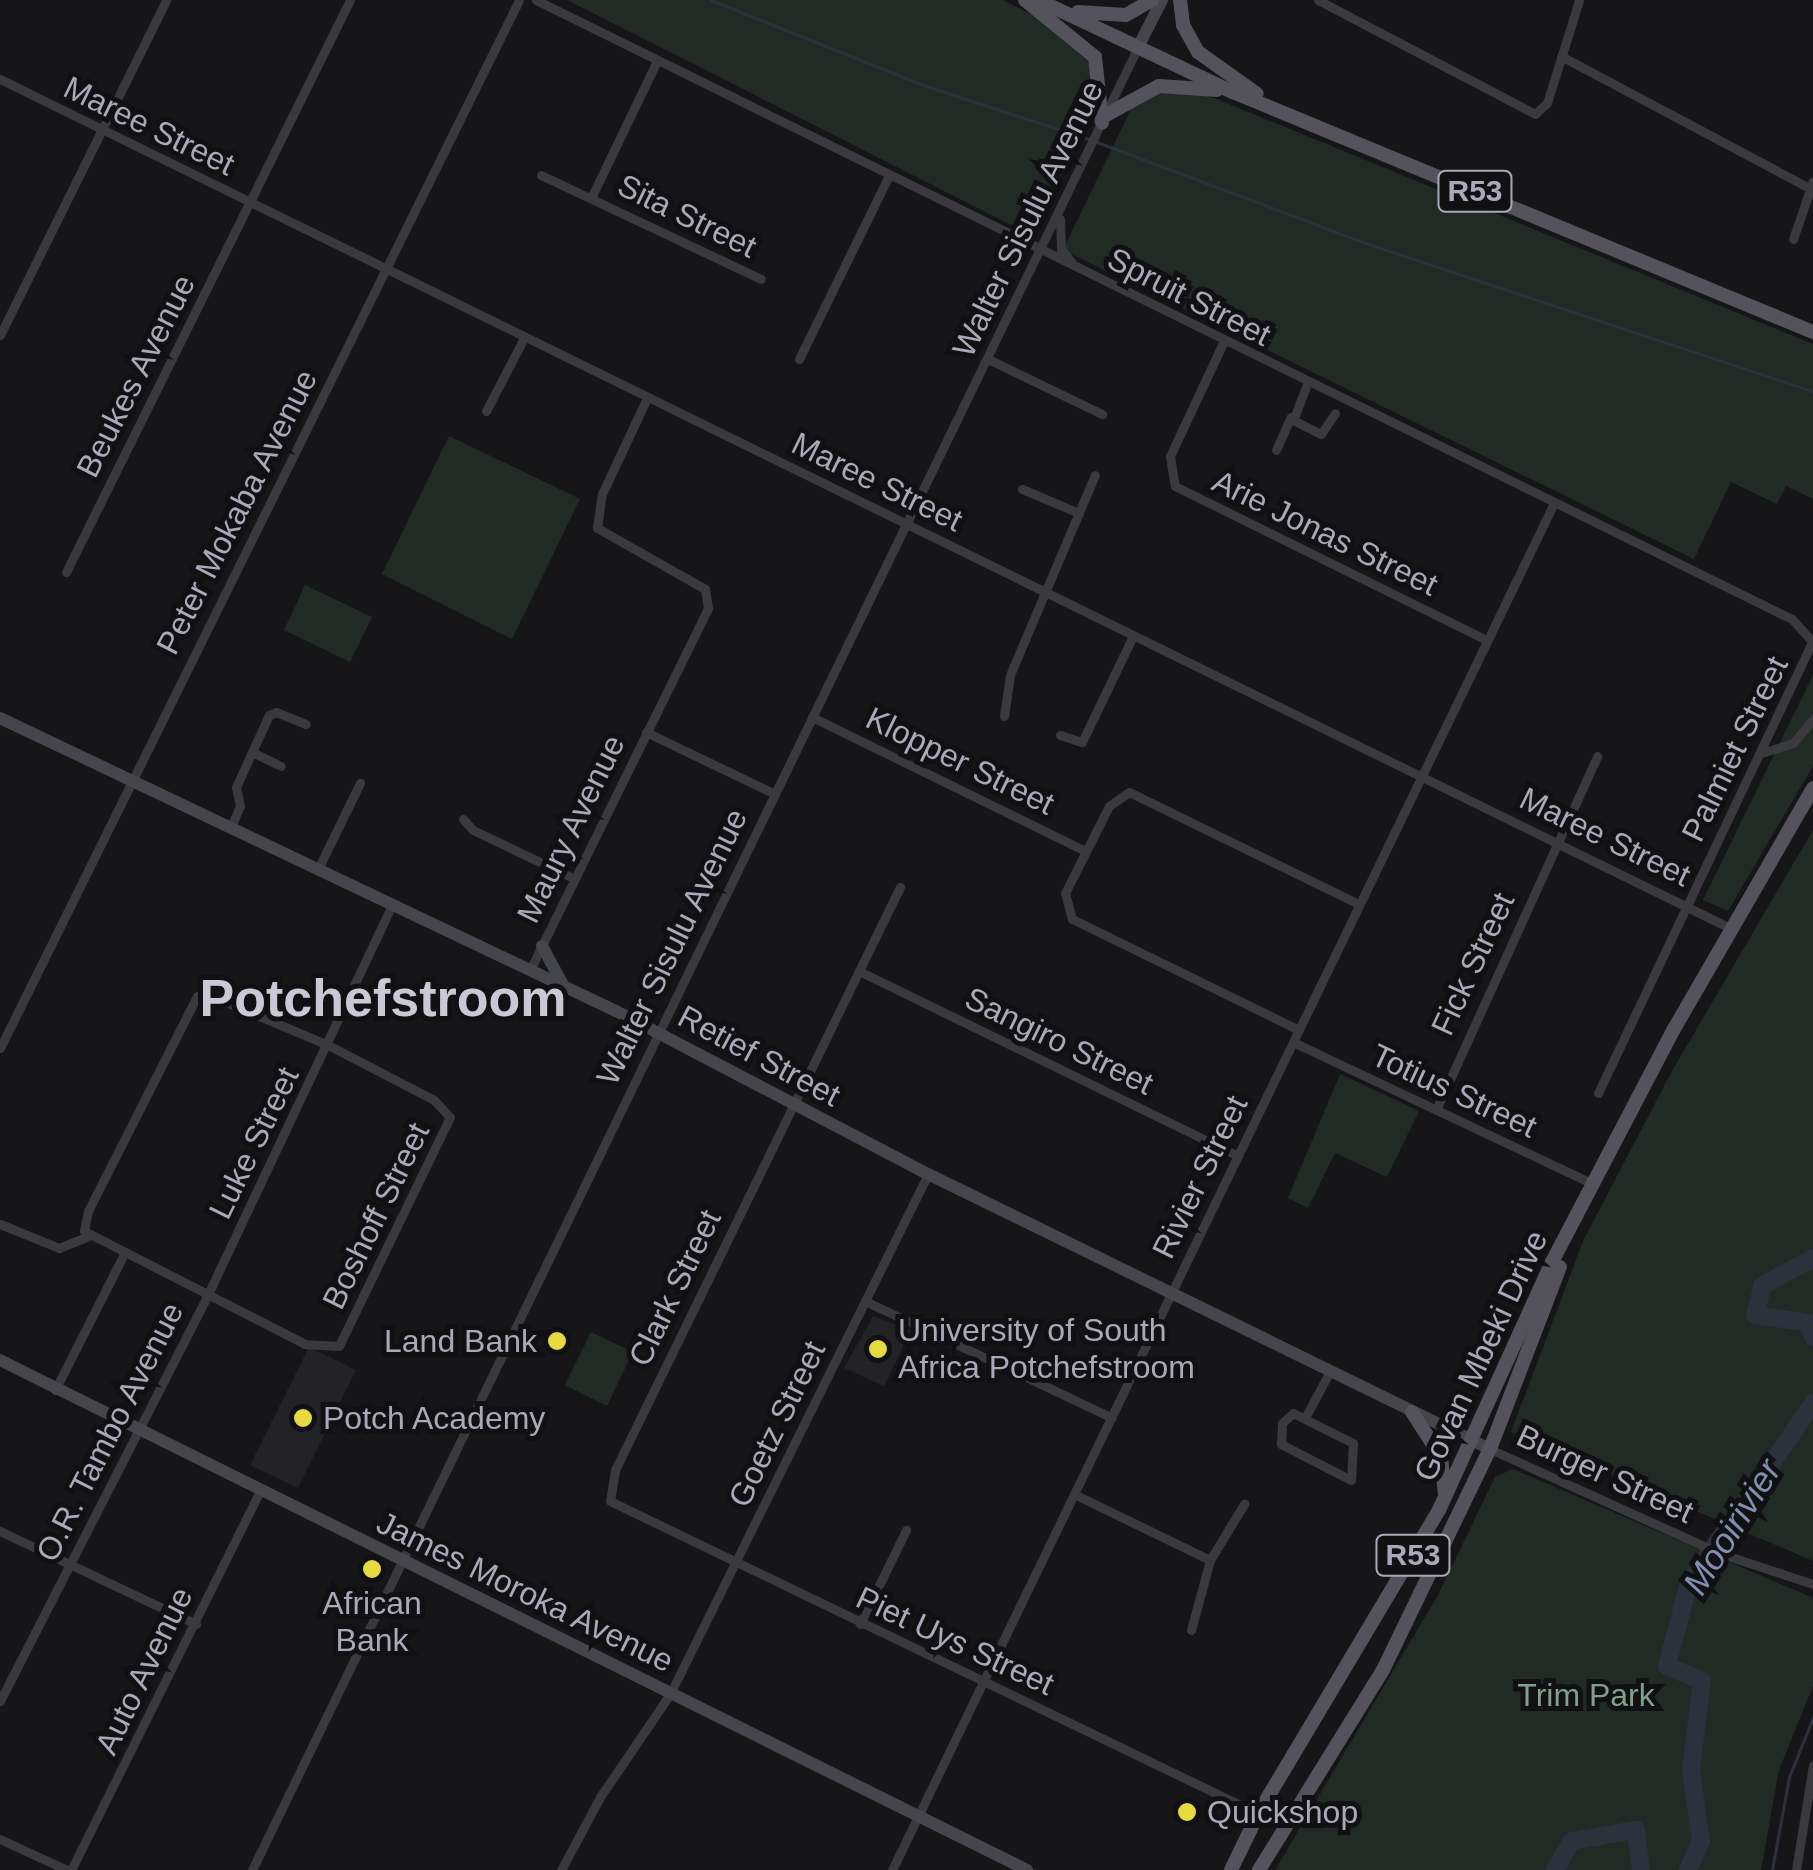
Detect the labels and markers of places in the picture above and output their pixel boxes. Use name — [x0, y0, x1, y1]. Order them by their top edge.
place label: University of South Africa Potchefstroom — [898, 1312, 1195, 1387]
place label: Land Bank — [384, 1322, 537, 1360]
marker: Land Bank — [546, 1330, 568, 1352]
marker: University of South Africa Potchefstroom — [867, 1338, 889, 1360]
place label: Potch Academy — [323, 1399, 547, 1437]
marker: Potch Academy — [292, 1407, 314, 1429]
marker: African Bank — [361, 1558, 383, 1580]
place label: African Bank — [322, 1585, 422, 1660]
place label: Quickshop — [1207, 1793, 1358, 1831]
marker: Quickshop — [1176, 1801, 1198, 1823]

